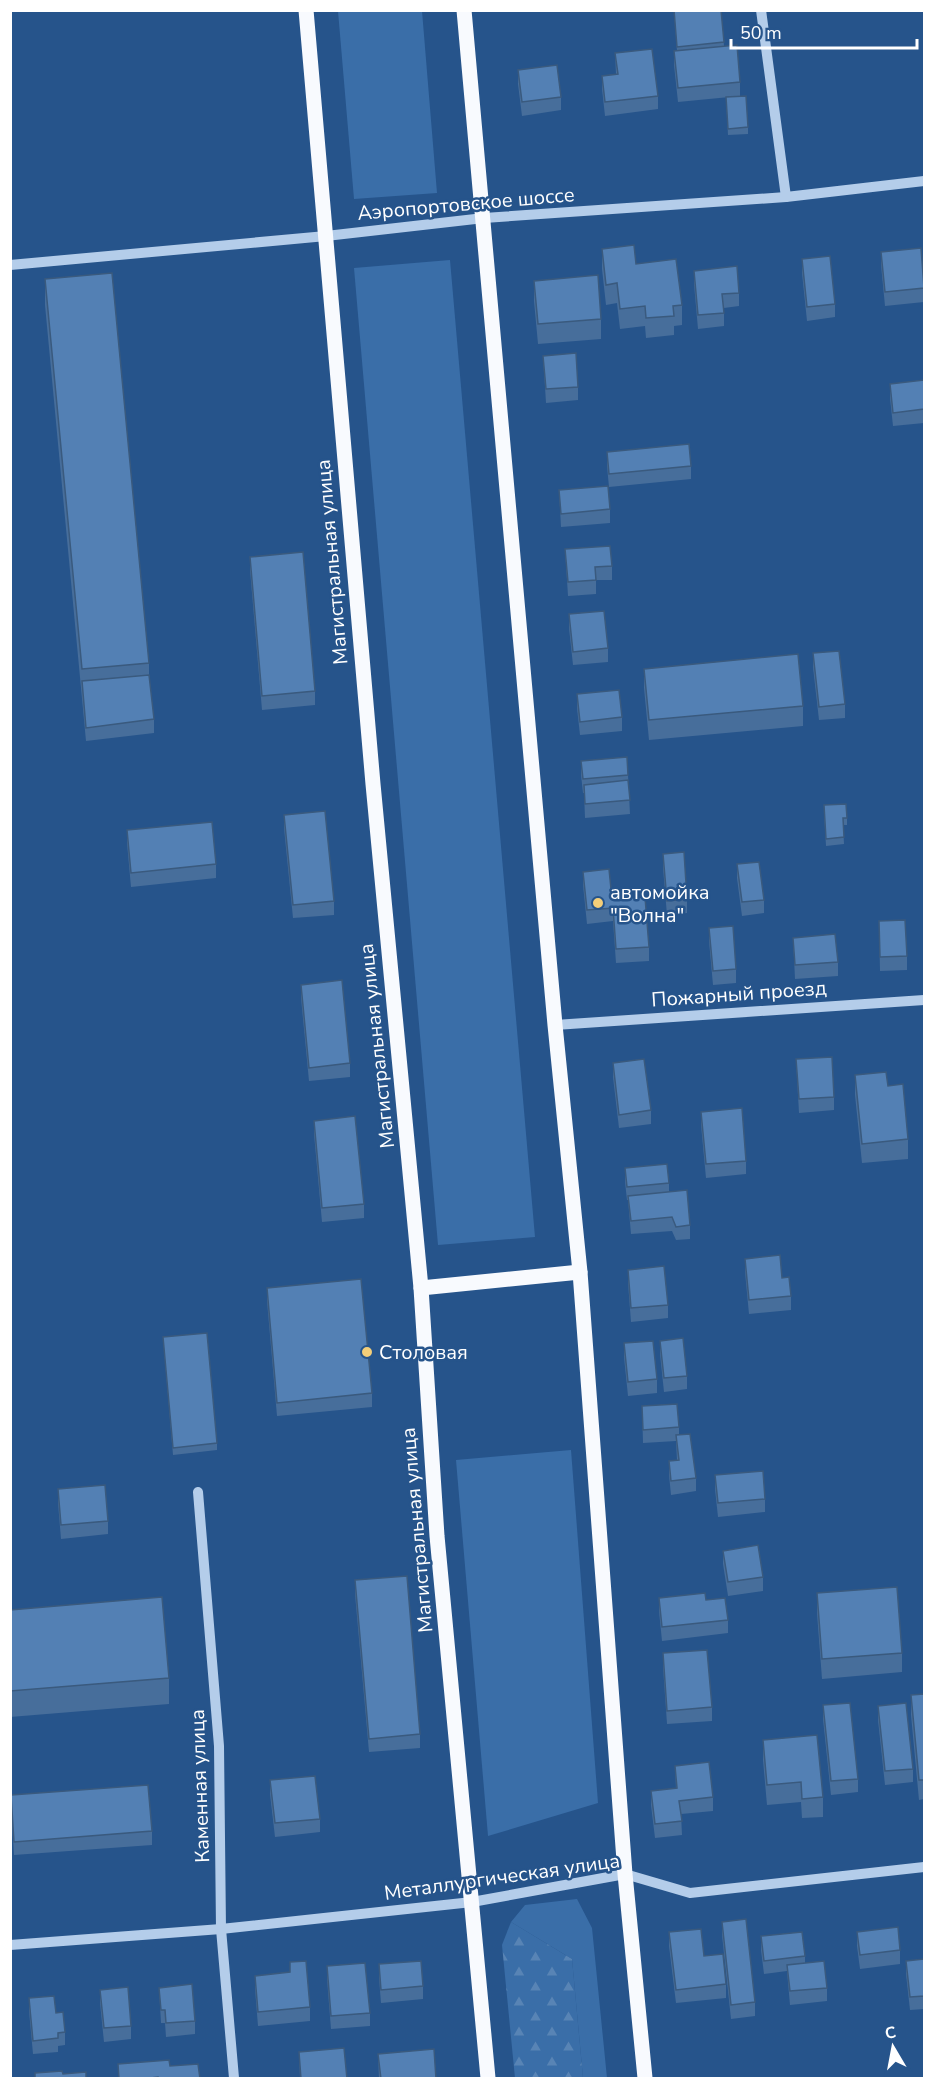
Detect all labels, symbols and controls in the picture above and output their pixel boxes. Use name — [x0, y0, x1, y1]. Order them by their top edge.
scale bar — [731, 12, 917, 50]
text: 50 m — [740, 21, 782, 45]
street label: Аэропортовское шоссе — [356, 181, 576, 227]
street label: Магистральная улица — [310, 458, 354, 666]
place label: автомойка "Волна" — [610, 879, 710, 929]
marker: автомойка "Волна" — [591, 896, 605, 910]
street label: Магистральная улица — [353, 942, 401, 1150]
street label: Пожарный проезд — [650, 974, 828, 1014]
place label: Столовая — [379, 1339, 468, 1366]
marker: Столовая — [360, 1345, 374, 1359]
street label: Магистральная улица — [395, 1426, 439, 1634]
street label: Каменная улица — [184, 1709, 216, 1863]
street label: Металлургическая улица — [382, 1847, 622, 1907]
north arrow — [863, 2017, 923, 2077]
text: С — [883, 2021, 898, 2045]

